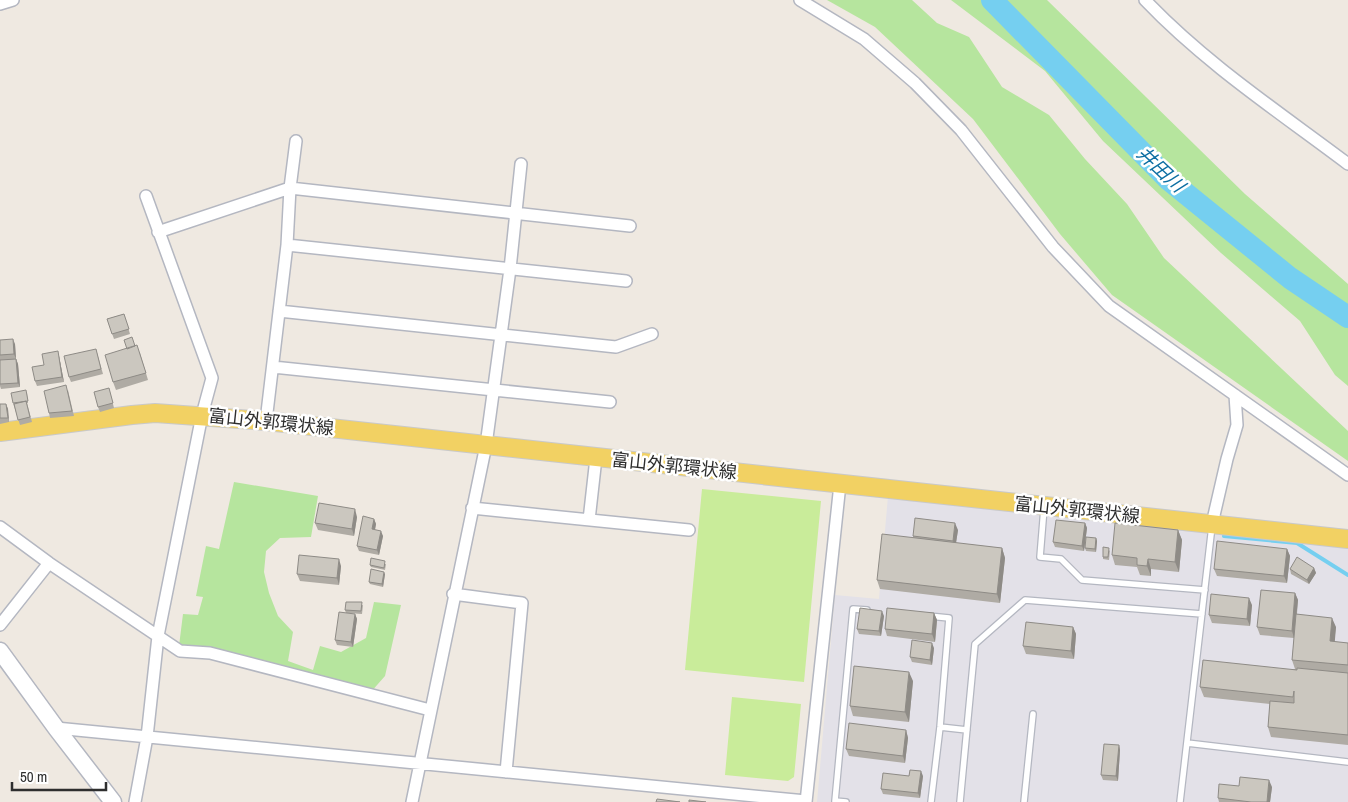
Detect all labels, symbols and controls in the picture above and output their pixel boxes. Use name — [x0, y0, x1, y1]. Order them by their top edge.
water label: 井田川 — [1131, 140, 1192, 199]
street label: 富山外郭環状線 — [207, 402, 335, 441]
street label: 富山外郭環状線 — [610, 446, 738, 485]
street label: 富山外郭環状線 — [1013, 490, 1141, 529]
scale bar — [12, 760, 106, 792]
text: 50 m — [20, 766, 47, 787]

